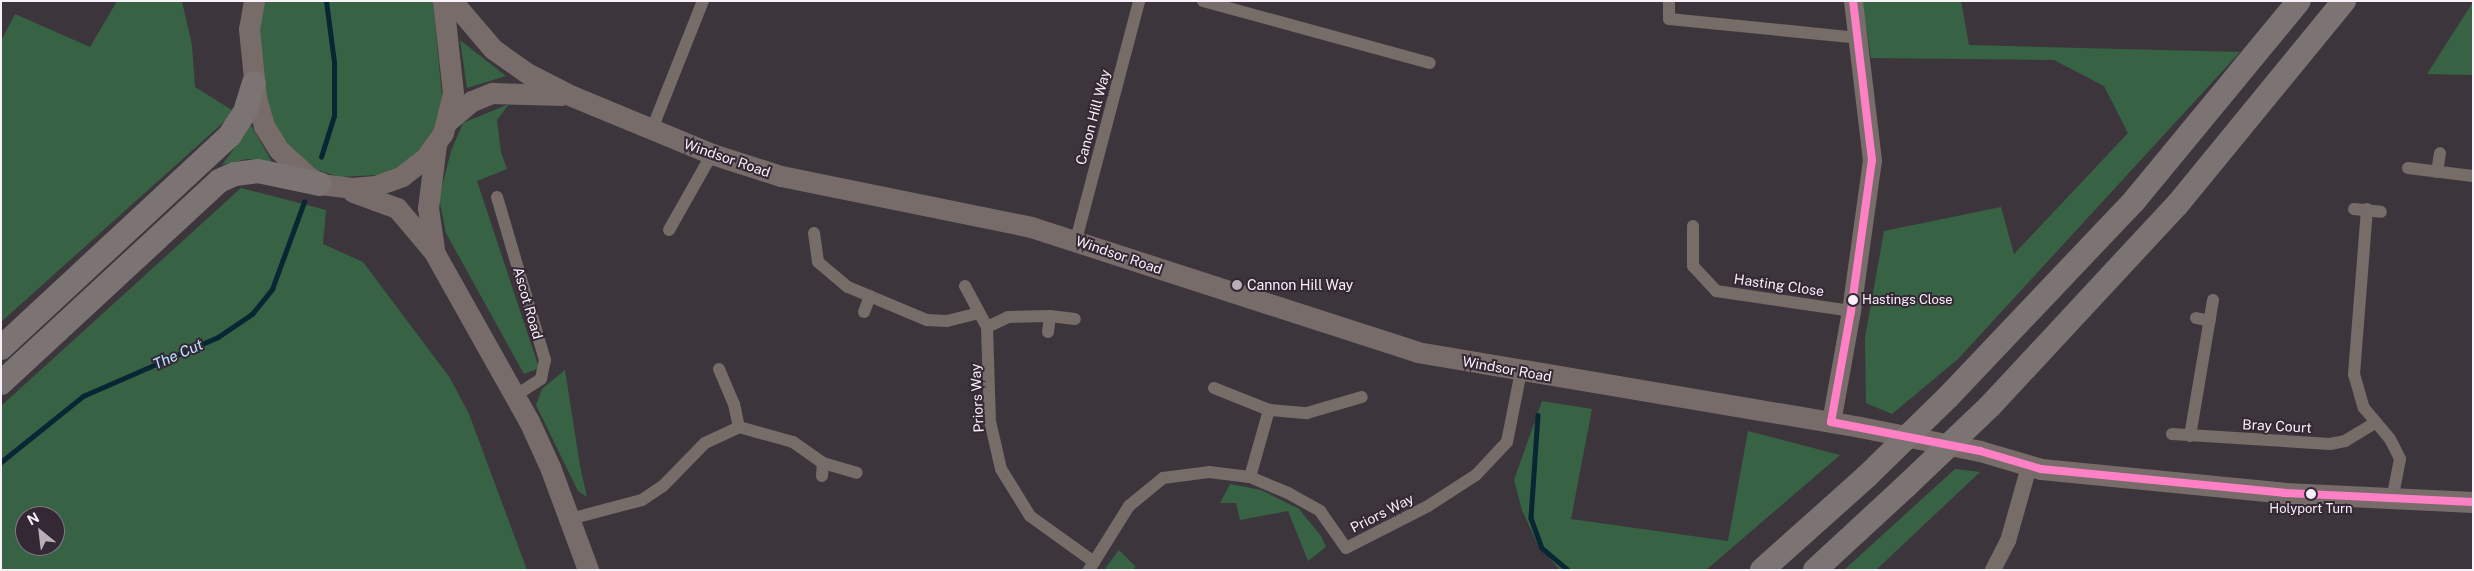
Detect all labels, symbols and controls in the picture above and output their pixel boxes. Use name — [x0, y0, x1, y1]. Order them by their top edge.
street label: Canon Hill Way — [1072, 67, 1114, 167]
street label: Windsor Road — [682, 135, 772, 181]
street label: Windsor Road — [1074, 232, 1164, 278]
street label: Ascot Road — [510, 265, 546, 341]
street label: Hasting Close — [1733, 270, 1825, 300]
place label: Cannon Hill Way — [1247, 277, 1354, 293]
marker: Cannon Hill Way — [1231, 279, 1243, 291]
place label: Hastings Close — [1862, 292, 1953, 308]
marker: Hastings Close — [1848, 295, 1858, 305]
water label: The Cut — [150, 335, 206, 373]
street label: Windsor Road — [1461, 353, 1553, 385]
street label: Priors Way — [967, 363, 987, 433]
street label: Bray Court — [2242, 416, 2312, 436]
marker: Holyport Turn — [2306, 489, 2316, 499]
street label: Priors Way — [1347, 490, 1417, 536]
place label: Holyport Turn — [2269, 501, 2353, 517]
north arrow — [15, 506, 65, 556]
text: N — [25, 509, 42, 528]

